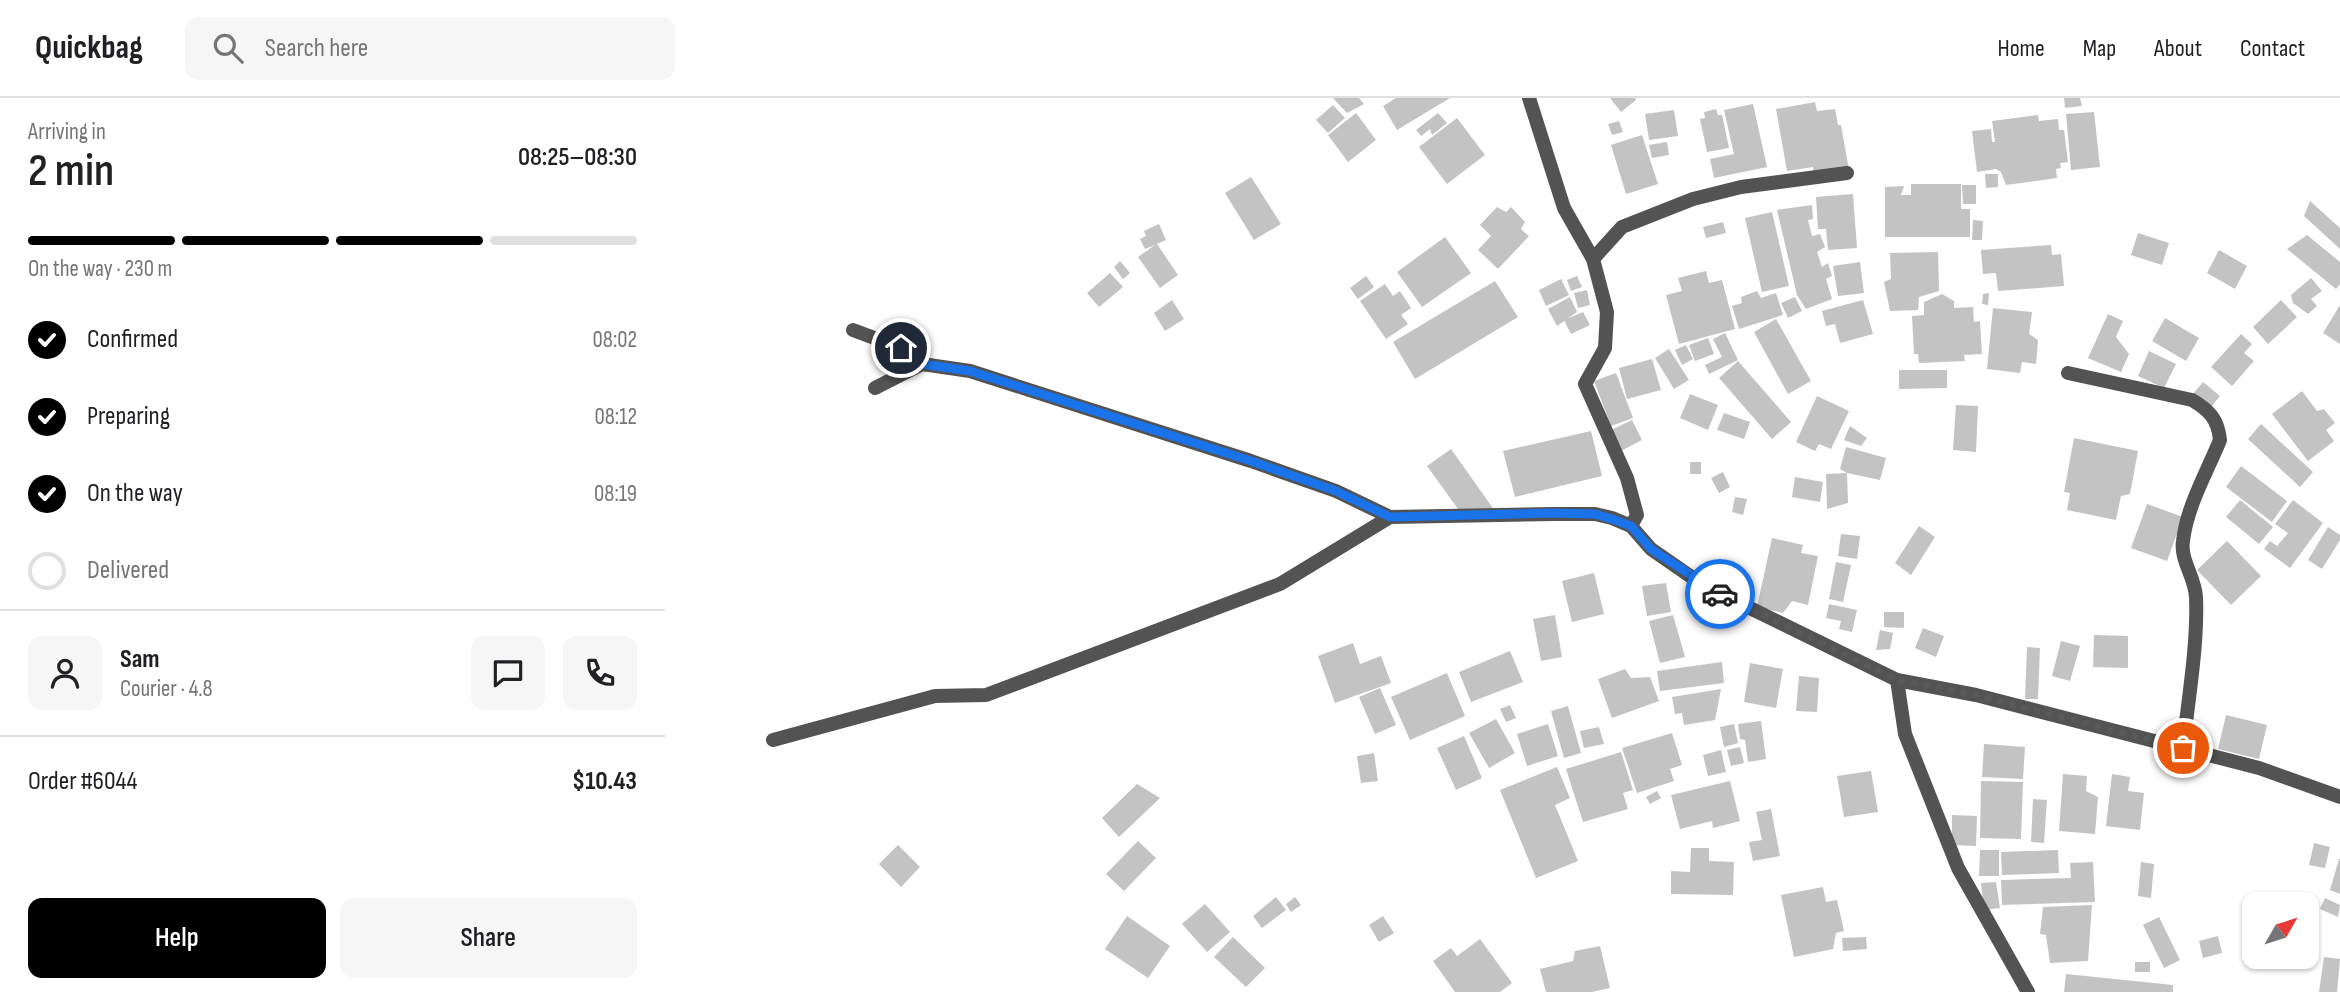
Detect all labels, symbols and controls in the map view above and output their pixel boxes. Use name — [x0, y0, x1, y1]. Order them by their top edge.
search box — [185, 17, 675, 80]
text: Quickbag — [35, 28, 143, 68]
icon: search — [209, 29, 247, 67]
text: Search here — [265, 33, 368, 64]
text: Home — [1997, 34, 2045, 63]
text: Map — [2083, 34, 2116, 63]
text: About — [2154, 34, 2202, 63]
text: Contact — [2240, 34, 2305, 63]
text: Arriving in — [28, 118, 106, 146]
text: 08:25–08:30 — [518, 142, 637, 173]
text: 2 min — [28, 144, 114, 199]
text: On the way · 230 m — [28, 255, 172, 283]
pin — [871, 318, 931, 378]
icon: check — [28, 321, 66, 359]
text: Confirmed — [87, 324, 178, 355]
text: 08:02 — [593, 326, 637, 354]
icon: home — [882, 329, 920, 367]
icon: check — [28, 398, 66, 436]
text: Preparing — [87, 401, 170, 432]
text: 08:12 — [595, 403, 637, 431]
icon: check — [28, 475, 66, 513]
text: On the way — [87, 478, 183, 509]
text: 08:19 — [594, 480, 637, 508]
text: Delivered — [87, 555, 169, 586]
courier — [1685, 559, 1755, 629]
icon: car — [1701, 575, 1739, 613]
button: person — [28, 636, 102, 710]
button: chat — [471, 636, 545, 710]
button: phone — [563, 636, 637, 710]
text: Sam — [120, 644, 160, 675]
text: Courier · 4.8 — [120, 675, 213, 703]
pin — [2153, 718, 2213, 778]
icon: bag — [2164, 729, 2202, 767]
text: Order #6044 — [28, 766, 137, 797]
text: $10.43 — [572, 766, 637, 797]
north arrow — [2242, 892, 2319, 970]
map controls — [2242, 892, 2319, 969]
button: Help — [28, 898, 326, 978]
button: Share — [340, 898, 637, 978]

